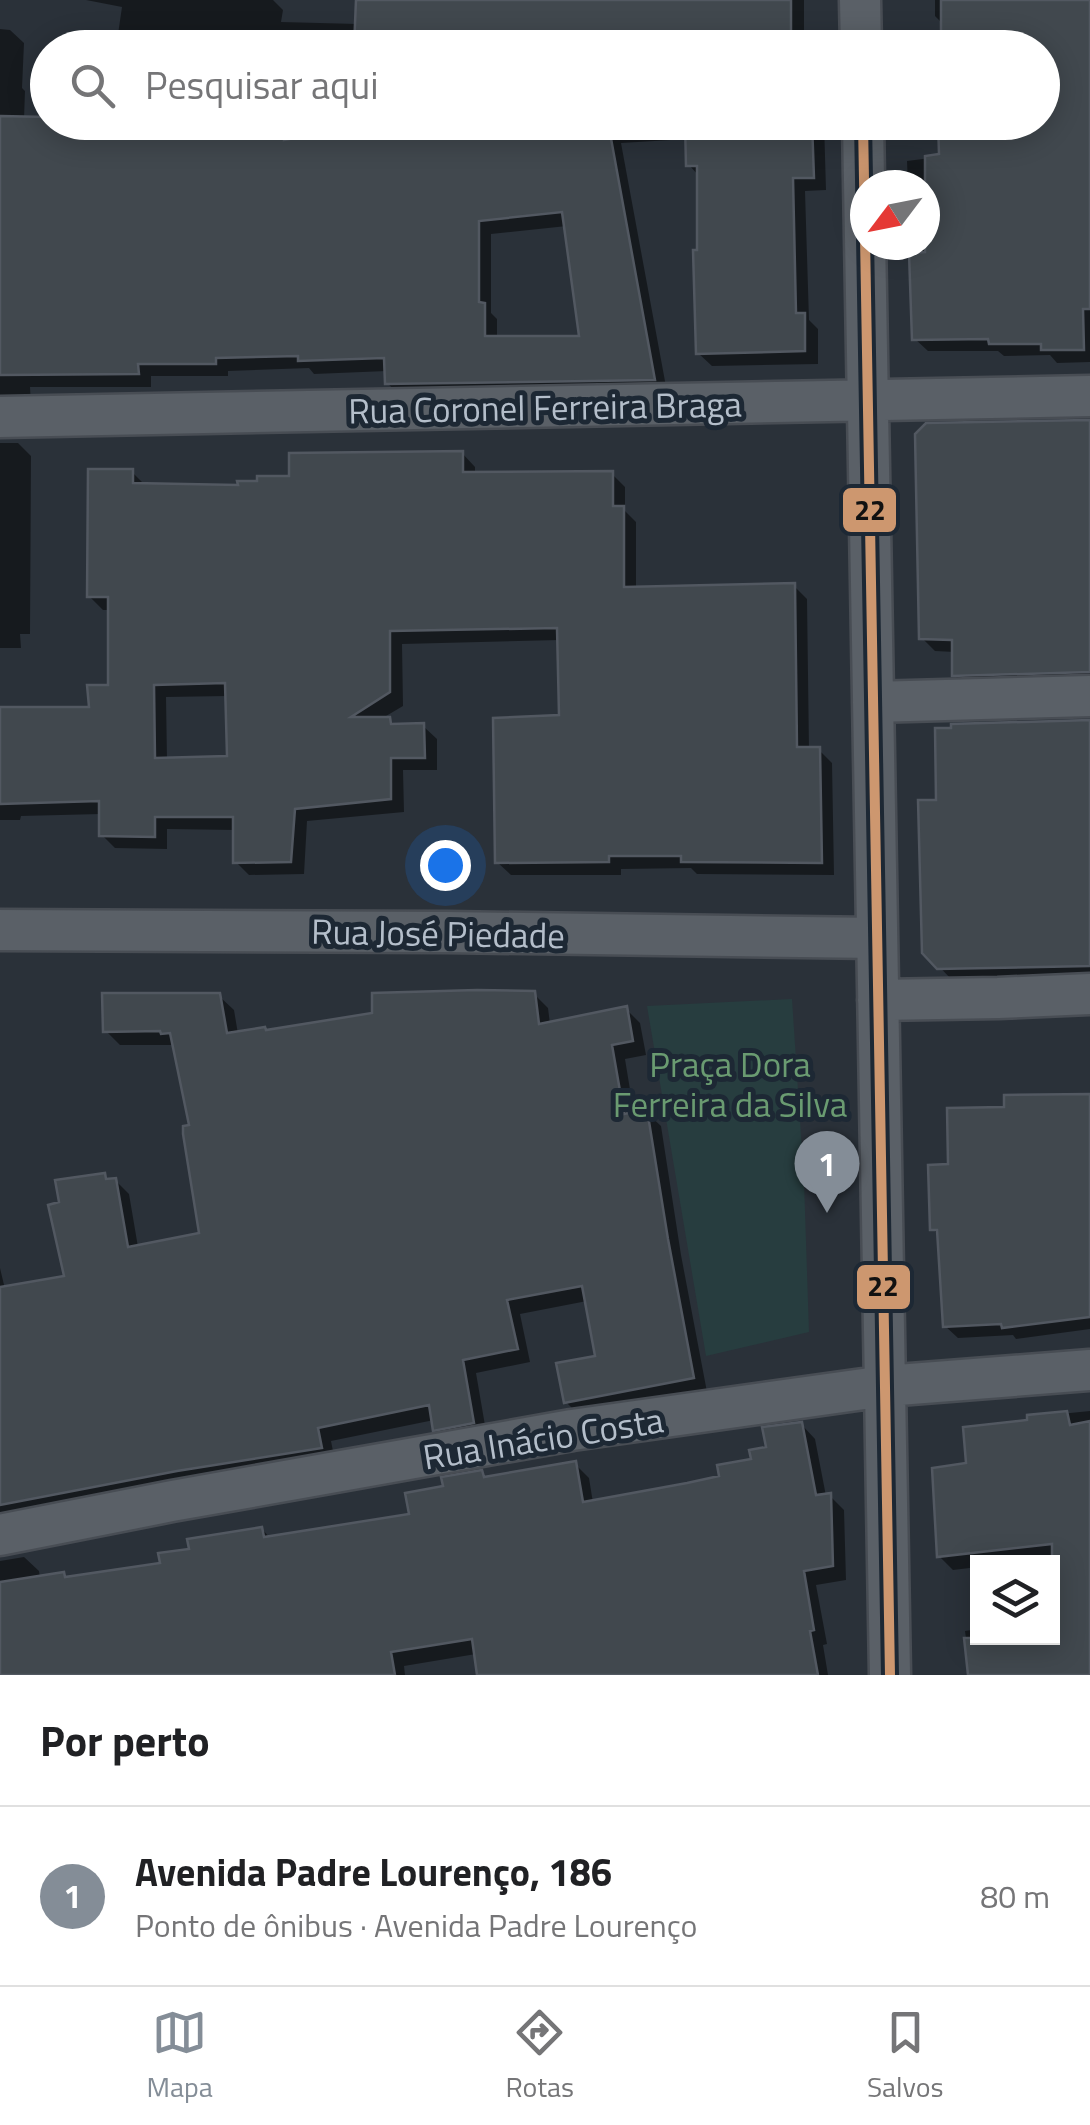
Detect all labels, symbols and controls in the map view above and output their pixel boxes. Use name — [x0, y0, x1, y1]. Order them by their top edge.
search box — [30, 30, 1060, 140]
text: Pesquisar aqui — [145, 56, 378, 114]
icon: search — [65, 58, 120, 113]
north arrow — [850, 170, 940, 260]
street label: Rua Coronel Ferreira Braga — [348, 377, 742, 437]
line badge: 22 — [841, 486, 898, 534]
text: 22 — [854, 488, 886, 531]
your location — [420, 840, 471, 891]
street label: Rua José Piedade — [311, 904, 565, 962]
park label: Praça Dora Ferreira da Silva — [613, 1037, 847, 1131]
pin: 1 — [794, 1130, 860, 1213]
line badge: 22 — [855, 1263, 912, 1311]
text: 22 — [867, 1264, 899, 1307]
street label: Rua Inácio Costa — [419, 1392, 667, 1484]
map controls — [970, 1555, 1060, 1645]
button: layers — [970, 1555, 1060, 1645]
text: Por perto — [40, 1708, 209, 1772]
text: Avenida Padre Lourenço, 186 — [135, 1843, 612, 1901]
text: 1 — [64, 1872, 81, 1920]
text: 80 m — [980, 1872, 1050, 1920]
text: Ponto de ônibus · Avenida Padre Lourenço — [135, 1901, 697, 1949]
tab: Mapa — [146, 2005, 213, 2108]
tab: Rotas — [506, 2005, 574, 2108]
tab: Salvos — [867, 2005, 944, 2108]

